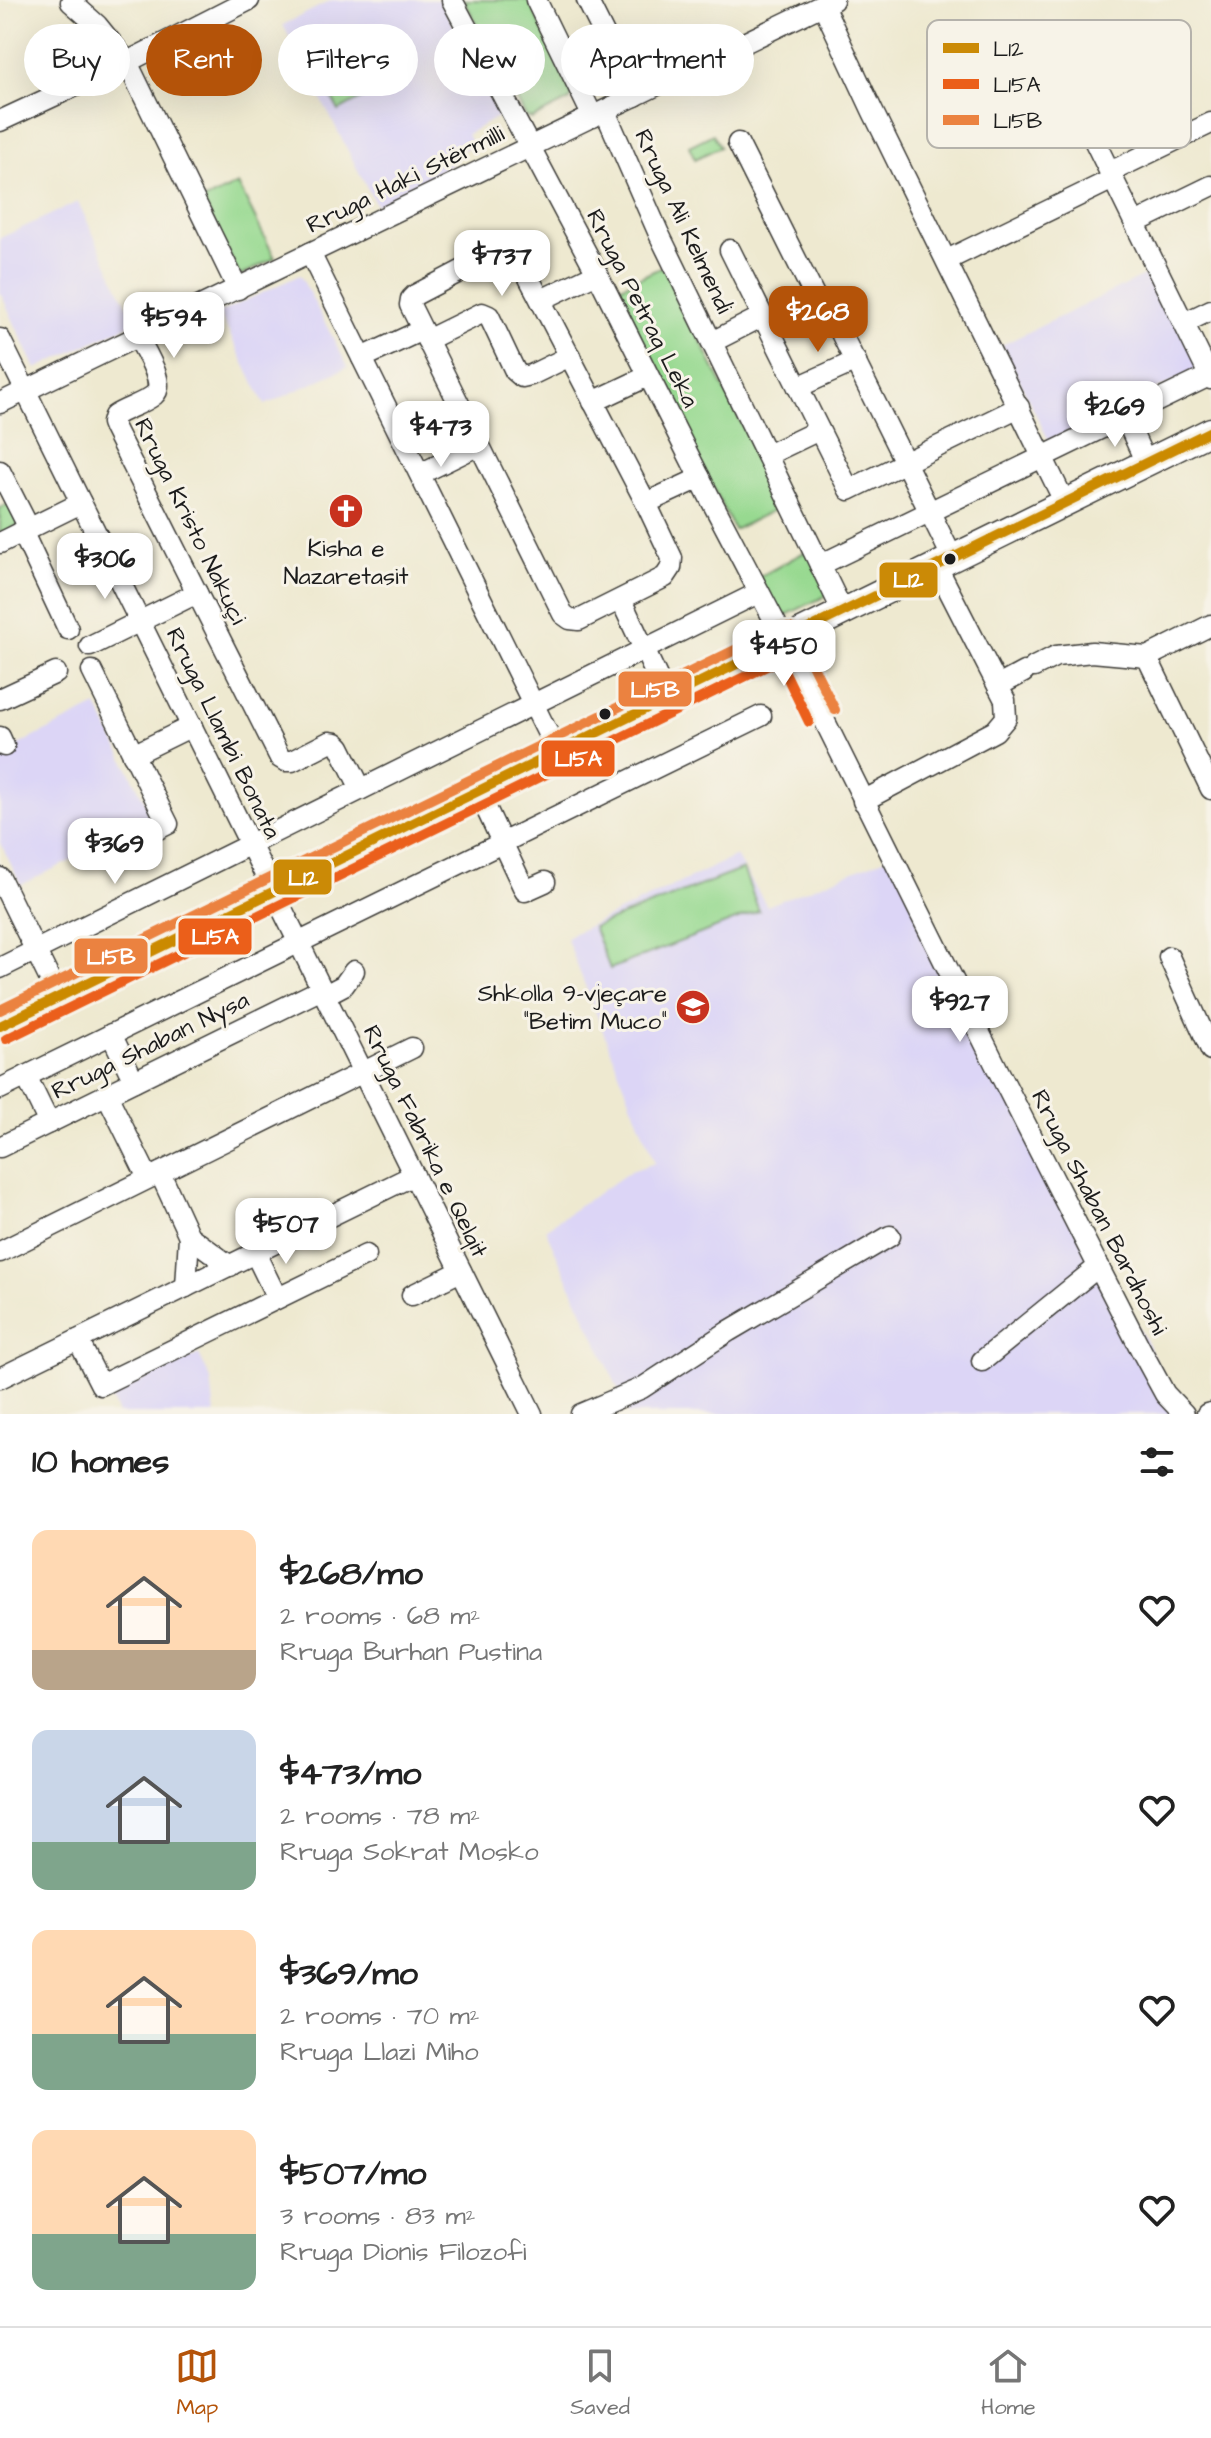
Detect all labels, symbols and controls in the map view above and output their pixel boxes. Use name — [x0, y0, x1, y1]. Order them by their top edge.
legend — [927, 20, 1191, 148]
chip: Buy — [24, 24, 130, 96]
chip: Rent — [146, 24, 262, 96]
chip: Filters — [278, 24, 418, 96]
chip: New — [434, 24, 545, 96]
chip: Apartment — [561, 24, 754, 96]
text: L12 — [993, 34, 1024, 65]
text: L15A — [993, 70, 1041, 101]
text: L15B — [993, 106, 1043, 137]
street label: Rruga Haki Stërmilli — [301, 117, 511, 243]
street label: Rruga Ali Kelmendi — [625, 124, 741, 320]
street label: Rruga Petraq Leka — [576, 203, 707, 414]
pin: $737 — [455, 230, 549, 298]
text: $737 — [472, 238, 532, 274]
pin: $268 — [771, 286, 865, 354]
pin: $594 — [127, 292, 221, 360]
text: $268 — [787, 294, 849, 330]
text: $594 — [141, 300, 207, 336]
pin: $269 — [1068, 381, 1162, 449]
text: $269 — [1085, 389, 1145, 425]
pin: $473 — [394, 401, 488, 469]
text: $473 — [410, 409, 472, 445]
street label: Rruga Kristo Nakuçi — [124, 412, 255, 631]
church icon: Kisha e Nazaretasit — [327, 492, 365, 530]
place label: Kisha e Nazaretasit — [284, 532, 409, 594]
pin: $306 — [58, 533, 152, 601]
text: $306 — [75, 541, 135, 577]
unlabelled marker — [942, 551, 958, 567]
line badge: L12 — [878, 561, 939, 599]
text: L12 — [893, 565, 924, 596]
pin: $450 — [737, 620, 831, 688]
street label: Rruga Llambi Bonata — [156, 622, 289, 845]
text: $450 — [751, 628, 817, 664]
line badge: L15B — [617, 670, 693, 708]
text: L15B — [630, 675, 680, 706]
unlabelled marker — [597, 706, 613, 722]
line badge: L15A — [540, 739, 616, 778]
text: L15A — [554, 744, 603, 775]
pin: $369 — [68, 818, 162, 886]
text: $369 — [86, 826, 144, 862]
line badge: L12 — [272, 858, 333, 896]
text: L12 — [288, 863, 319, 894]
line badge: L15A — [177, 917, 253, 956]
text: L15A — [191, 922, 240, 953]
line badge: L15B — [73, 937, 149, 975]
text: L15B — [86, 942, 136, 973]
pin: $927 — [913, 976, 1007, 1044]
place label: Shkolla 9-vjeçare "Betim Muco" — [478, 977, 667, 1039]
street label: Rruga Shaban Nysa — [46, 983, 255, 1109]
text: $927 — [930, 984, 990, 1020]
school or university icon: Shkolla 9-vjeçare "Betim Muco" — [674, 988, 712, 1026]
street label: Rruga Fabrika e Qelqit — [353, 1020, 496, 1264]
street label: Rruga Shaban Bardhoshi — [1021, 1084, 1176, 1342]
pin: $507 — [239, 1198, 333, 1266]
text: $507 — [253, 1206, 319, 1242]
text: 10 homes — [32, 1438, 169, 1486]
icon: filters — [1135, 1440, 1179, 1484]
text: $268/mo — [280, 1550, 423, 1598]
icon: home — [96, 1562, 192, 1658]
icon: heart — [1135, 1588, 1179, 1632]
text: 2 rooms · 68 m² — [280, 1598, 480, 1634]
text: Rruga Burhan Pustina — [280, 1634, 542, 1670]
text: $473/mo — [280, 1750, 421, 1798]
icon: home — [96, 1762, 192, 1858]
icon: heart — [1135, 1788, 1179, 1832]
text: 2 rooms · 78 m² — [280, 1798, 480, 1834]
text: Rruga Sokrat Mosko — [280, 1834, 539, 1870]
text: $369/mo — [280, 1950, 418, 1998]
icon: home — [96, 1962, 192, 2058]
icon: heart — [1135, 1988, 1179, 2032]
text: 2 rooms · 70 m² — [280, 1998, 479, 2034]
text: Rruga Llazi Miho — [280, 2034, 479, 2070]
text: $507/mo — [280, 2150, 426, 2198]
icon: home — [96, 2162, 192, 2258]
icon: heart — [1135, 2188, 1179, 2232]
text: 3 rooms · 83 m² — [280, 2198, 475, 2234]
text: Rruga Dionis Filozofi — [280, 2234, 526, 2270]
tab: Map — [175, 2344, 219, 2423]
tab: Saved — [570, 2344, 630, 2423]
tab: Home — [981, 2344, 1036, 2423]

